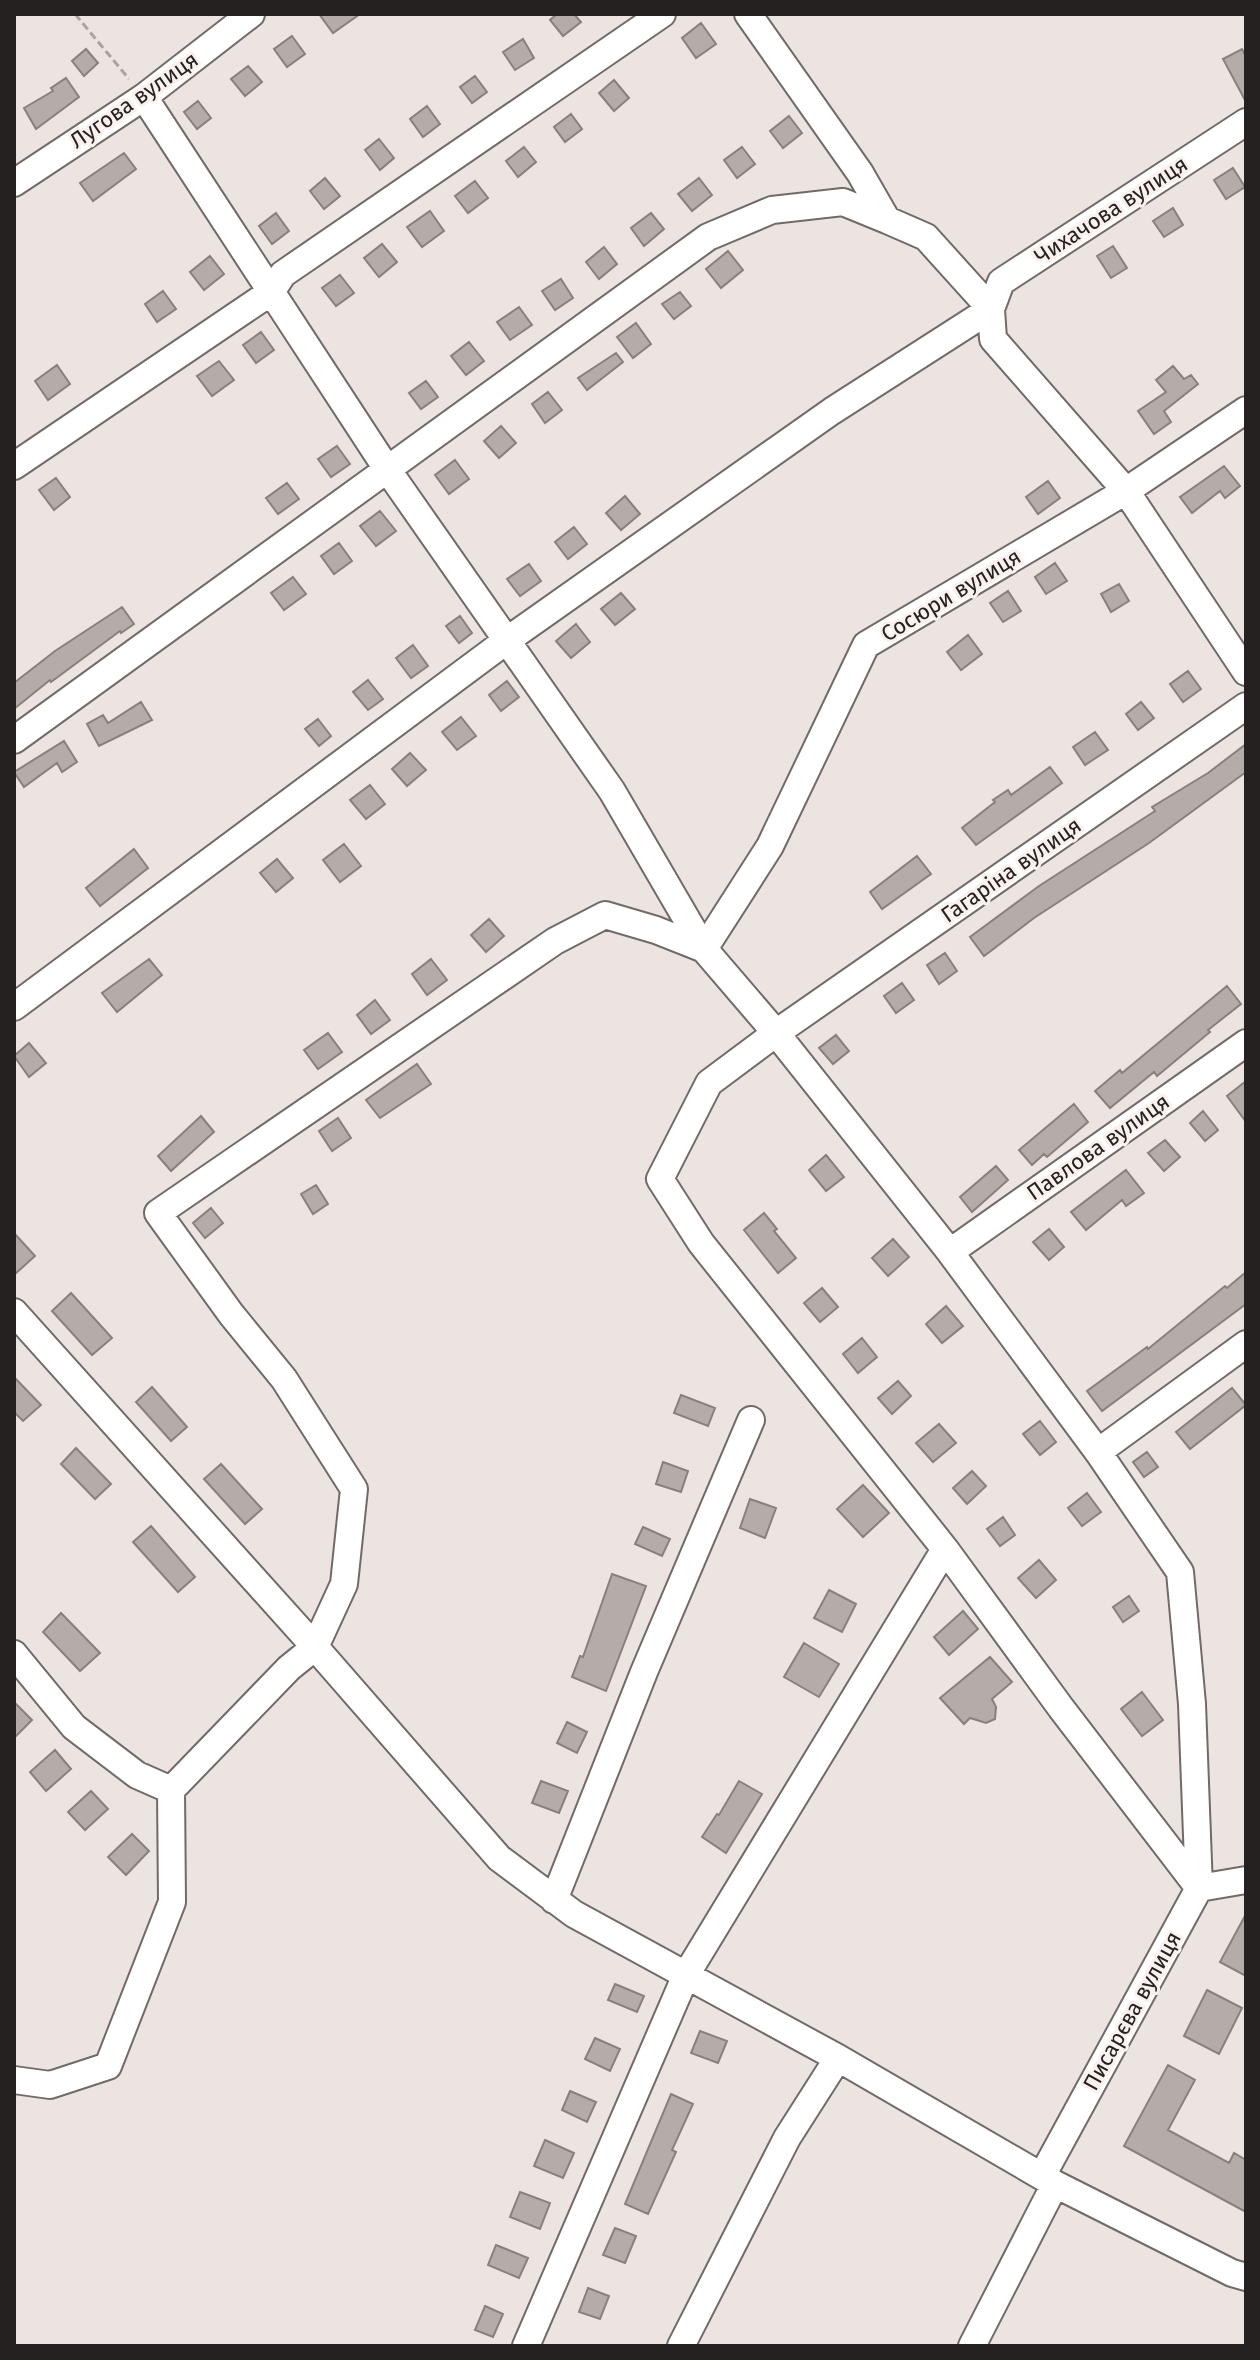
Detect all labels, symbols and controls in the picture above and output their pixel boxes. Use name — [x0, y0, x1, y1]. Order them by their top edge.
street label: Лугова вулиця — [65, 46, 203, 154]
street label: Чихачова вулиця — [1029, 150, 1193, 270]
street label: Сосюри вулиця — [876, 543, 1026, 647]
street label: Гагаріна вулиця — [936, 812, 1086, 928]
street label: Павлова вулиця — [1021, 1088, 1175, 1206]
street label: Писарєва вулиця — [1077, 1927, 1187, 2095]

